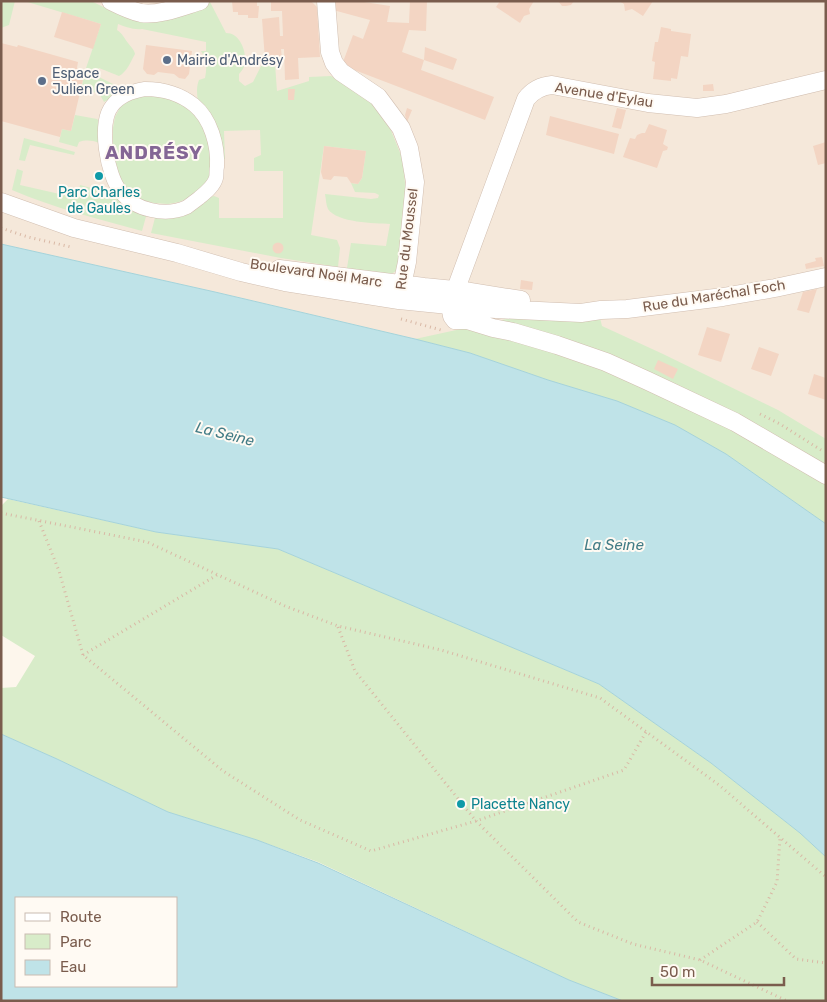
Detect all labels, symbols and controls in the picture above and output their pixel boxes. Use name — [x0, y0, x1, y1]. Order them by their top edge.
place label: Mairie d'Andrésy — [177, 52, 284, 69]
marker: Mairie d'Andrésy — [161, 54, 173, 66]
place label: Espace Julien Green — [52, 65, 135, 98]
marker: Espace Julien Green — [36, 75, 48, 87]
street label: Avenue d'Eylau — [554, 79, 654, 111]
district label: ANDRÉSY — [105, 141, 203, 164]
marker: Parc Charles de Gaules — [93, 170, 105, 182]
place label: Parc Charles de Gaules — [58, 184, 140, 217]
street label: Rue du Moussel — [392, 187, 422, 291]
street label: Boulevard Noël Marc — [249, 255, 383, 291]
street label: Rue du Maréchal Foch — [642, 276, 786, 316]
water label: La Seine — [194, 418, 257, 450]
water label: La Seine — [584, 536, 644, 554]
place label: Placette Nancy — [471, 796, 570, 813]
marker: Placette Nancy — [455, 798, 467, 810]
legend — [15, 897, 178, 987]
text: Route — [60, 908, 102, 926]
text: Parc — [60, 933, 92, 951]
scale bar — [652, 954, 784, 986]
text: Eau — [60, 958, 86, 976]
text: 50 m — [660, 963, 695, 981]

